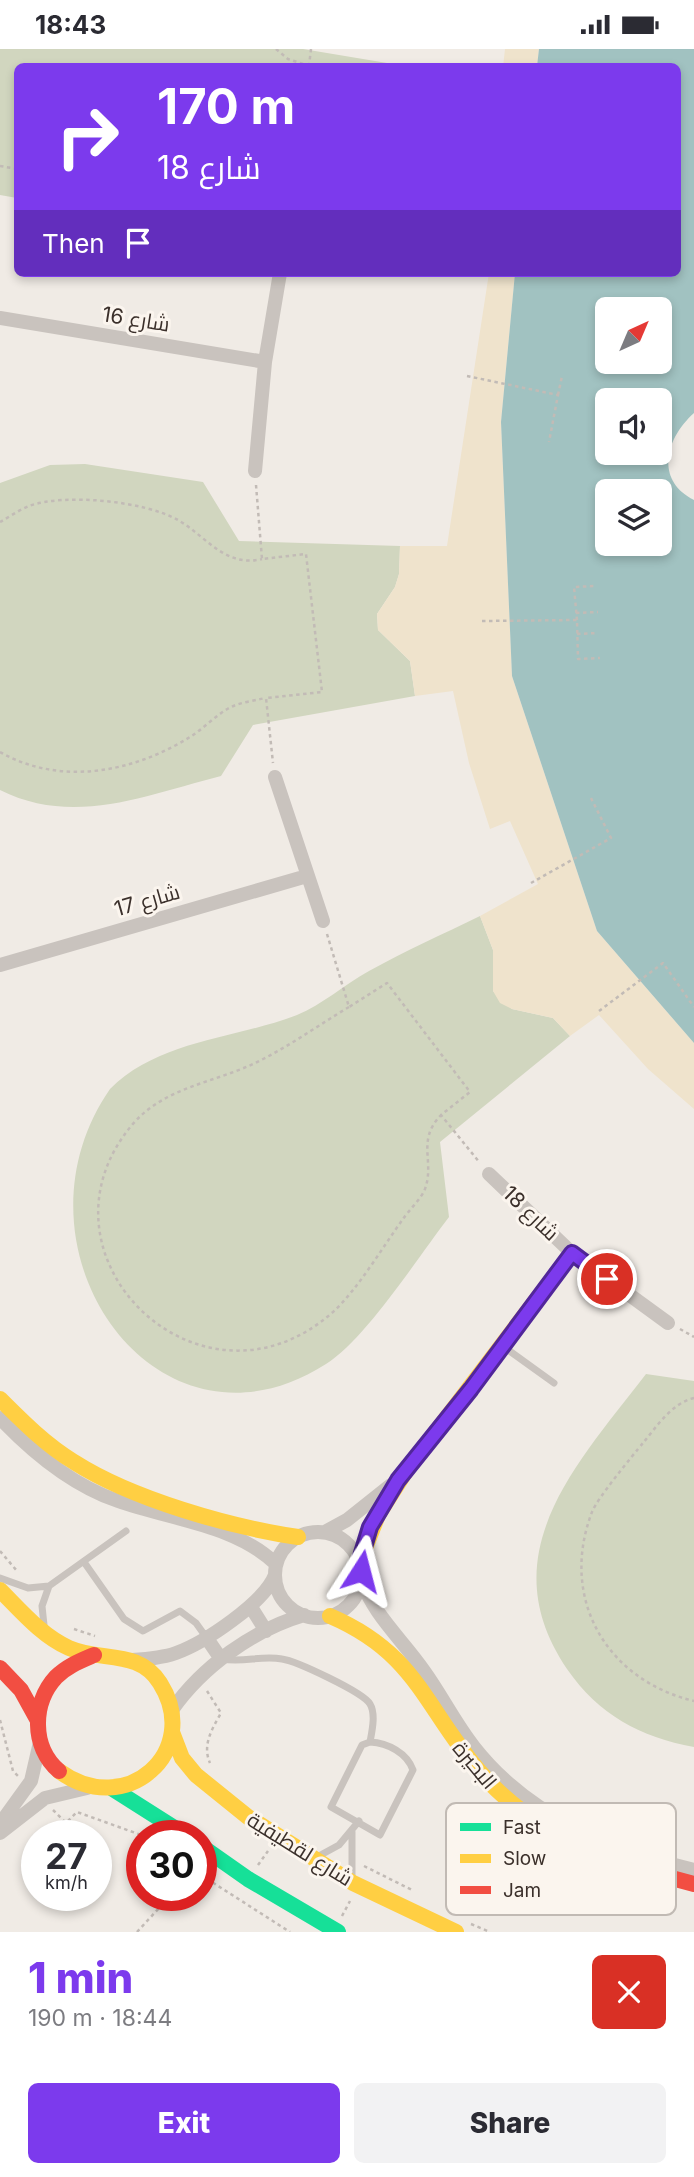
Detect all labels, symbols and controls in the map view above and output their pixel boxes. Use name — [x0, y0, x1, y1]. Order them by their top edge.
text: 18:43 — [35, 9, 106, 40]
text: 170 m — [157, 77, 295, 136]
icon: right — [42, 91, 133, 182]
text: شارع 18 — [157, 148, 261, 187]
icon: arrive — [119, 224, 157, 262]
text: Then — [42, 228, 105, 259]
north arrow — [595, 297, 672, 375]
map controls — [595, 297, 672, 556]
street label: شارع 16 — [100, 301, 172, 339]
button: sound — [595, 388, 672, 465]
button: layers — [595, 479, 672, 556]
street label: شارع 17 — [111, 879, 183, 923]
street label: شارع 18 — [496, 1180, 564, 1247]
pin — [577, 1249, 637, 1309]
icon: arrive — [588, 1260, 626, 1298]
position arrow — [324, 1534, 398, 1608]
street label: البحيرة — [448, 1736, 502, 1794]
legend — [446, 1803, 676, 1915]
street label: شارع لقطيفية — [242, 1807, 357, 1893]
text: Fast — [503, 1816, 541, 1839]
speed limit sign: 30 — [126, 1820, 217, 1911]
text: 27 — [45, 1835, 88, 1877]
text: Slow — [503, 1847, 546, 1870]
text: km/h — [45, 1872, 88, 1893]
text: Jam — [503, 1879, 541, 1902]
text: 1 min — [28, 1952, 133, 2003]
button: close — [592, 1955, 666, 2029]
text: 190 m · 18:44 — [28, 2004, 172, 2032]
button: Exit — [28, 2083, 340, 2163]
button: Share — [354, 2083, 666, 2163]

